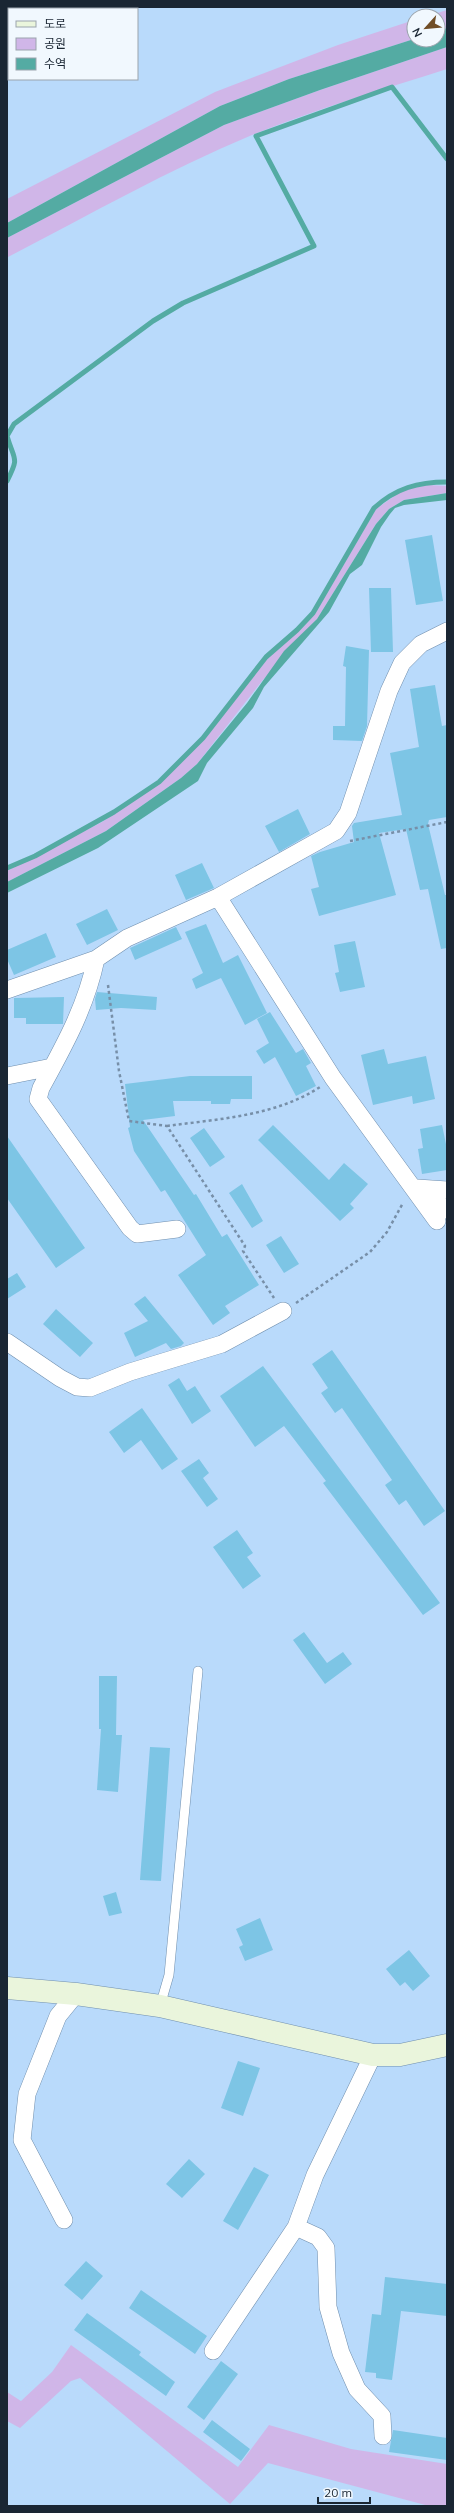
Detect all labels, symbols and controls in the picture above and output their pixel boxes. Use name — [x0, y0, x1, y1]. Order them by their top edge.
legend — [8, 8, 138, 80]
north arrow — [406, 8, 446, 48]
text: 도로 — [44, 16, 66, 31]
text: N — [409, 26, 425, 39]
text: 공원 — [44, 36, 66, 51]
text: 수역 — [44, 56, 66, 71]
scale bar — [318, 2479, 370, 2505]
text: 20 m — [324, 2485, 352, 2500]

